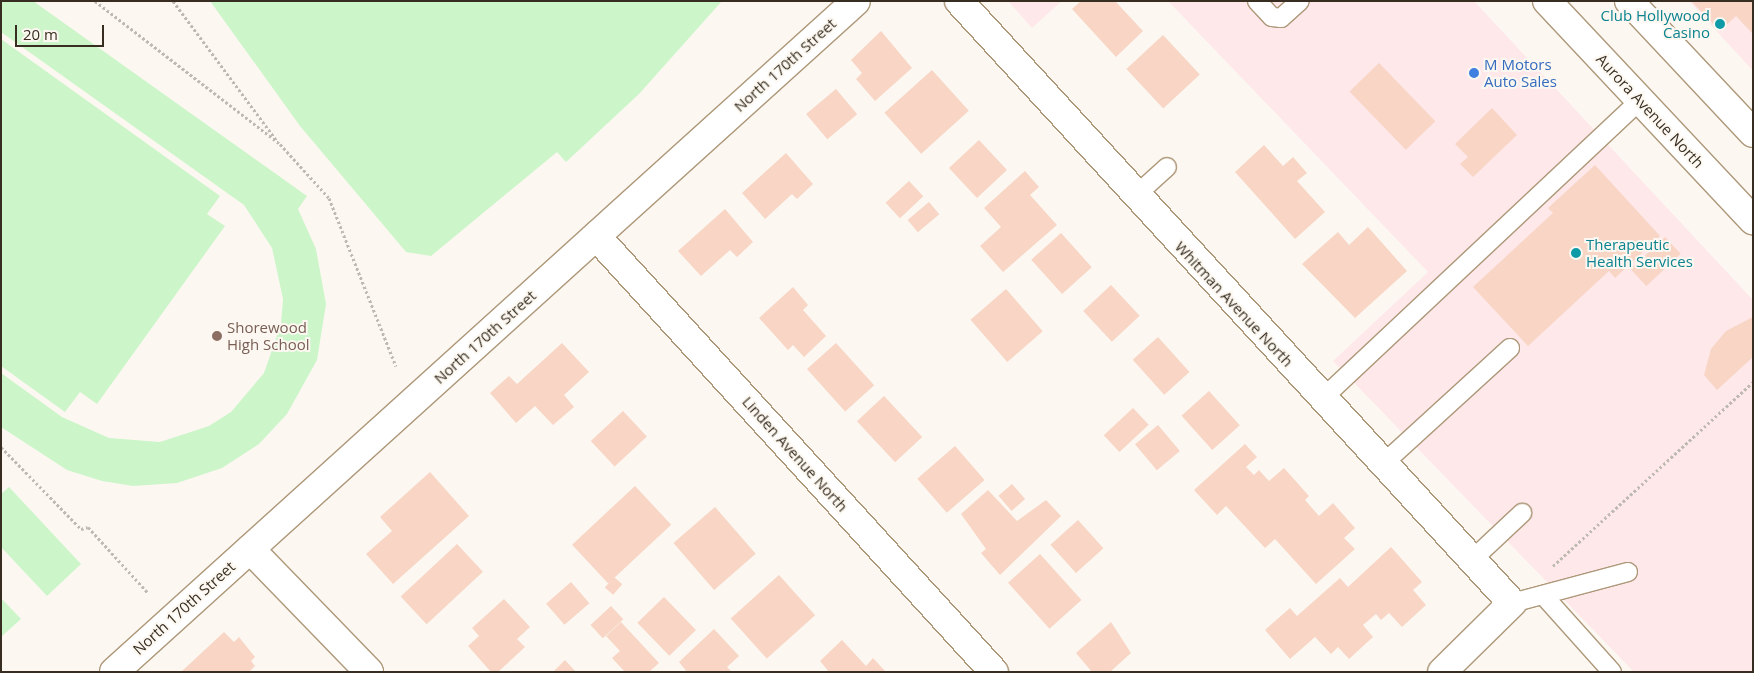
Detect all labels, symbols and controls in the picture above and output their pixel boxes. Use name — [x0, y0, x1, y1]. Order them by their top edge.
place label: Club Hollywood Casino — [1600, 6, 1710, 41]
street label: North 170th Street — [730, 14, 840, 116]
scale bar — [18, 15, 106, 47]
marker: Club Hollywood Casino — [1714, 18, 1726, 30]
text: 20 m — [23, 24, 58, 44]
street label: Aurora Avenue North — [1593, 50, 1707, 172]
place label: M Motors Auto Sales — [1484, 55, 1557, 90]
marker: M Motors Auto Sales — [1468, 67, 1480, 79]
place label: Therapeutic Health Services — [1586, 235, 1693, 270]
street label: Whitman Avenue North — [1171, 238, 1297, 370]
marker: Therapeutic Health Services — [1570, 247, 1582, 259]
street label: North 170th Street — [430, 286, 540, 388]
place label: Shorewood High School — [227, 318, 310, 353]
marker: Shorewood High School — [211, 330, 223, 342]
street label: Linden Avenue North — [739, 393, 851, 515]
street label: North 170th Street — [129, 557, 239, 659]

